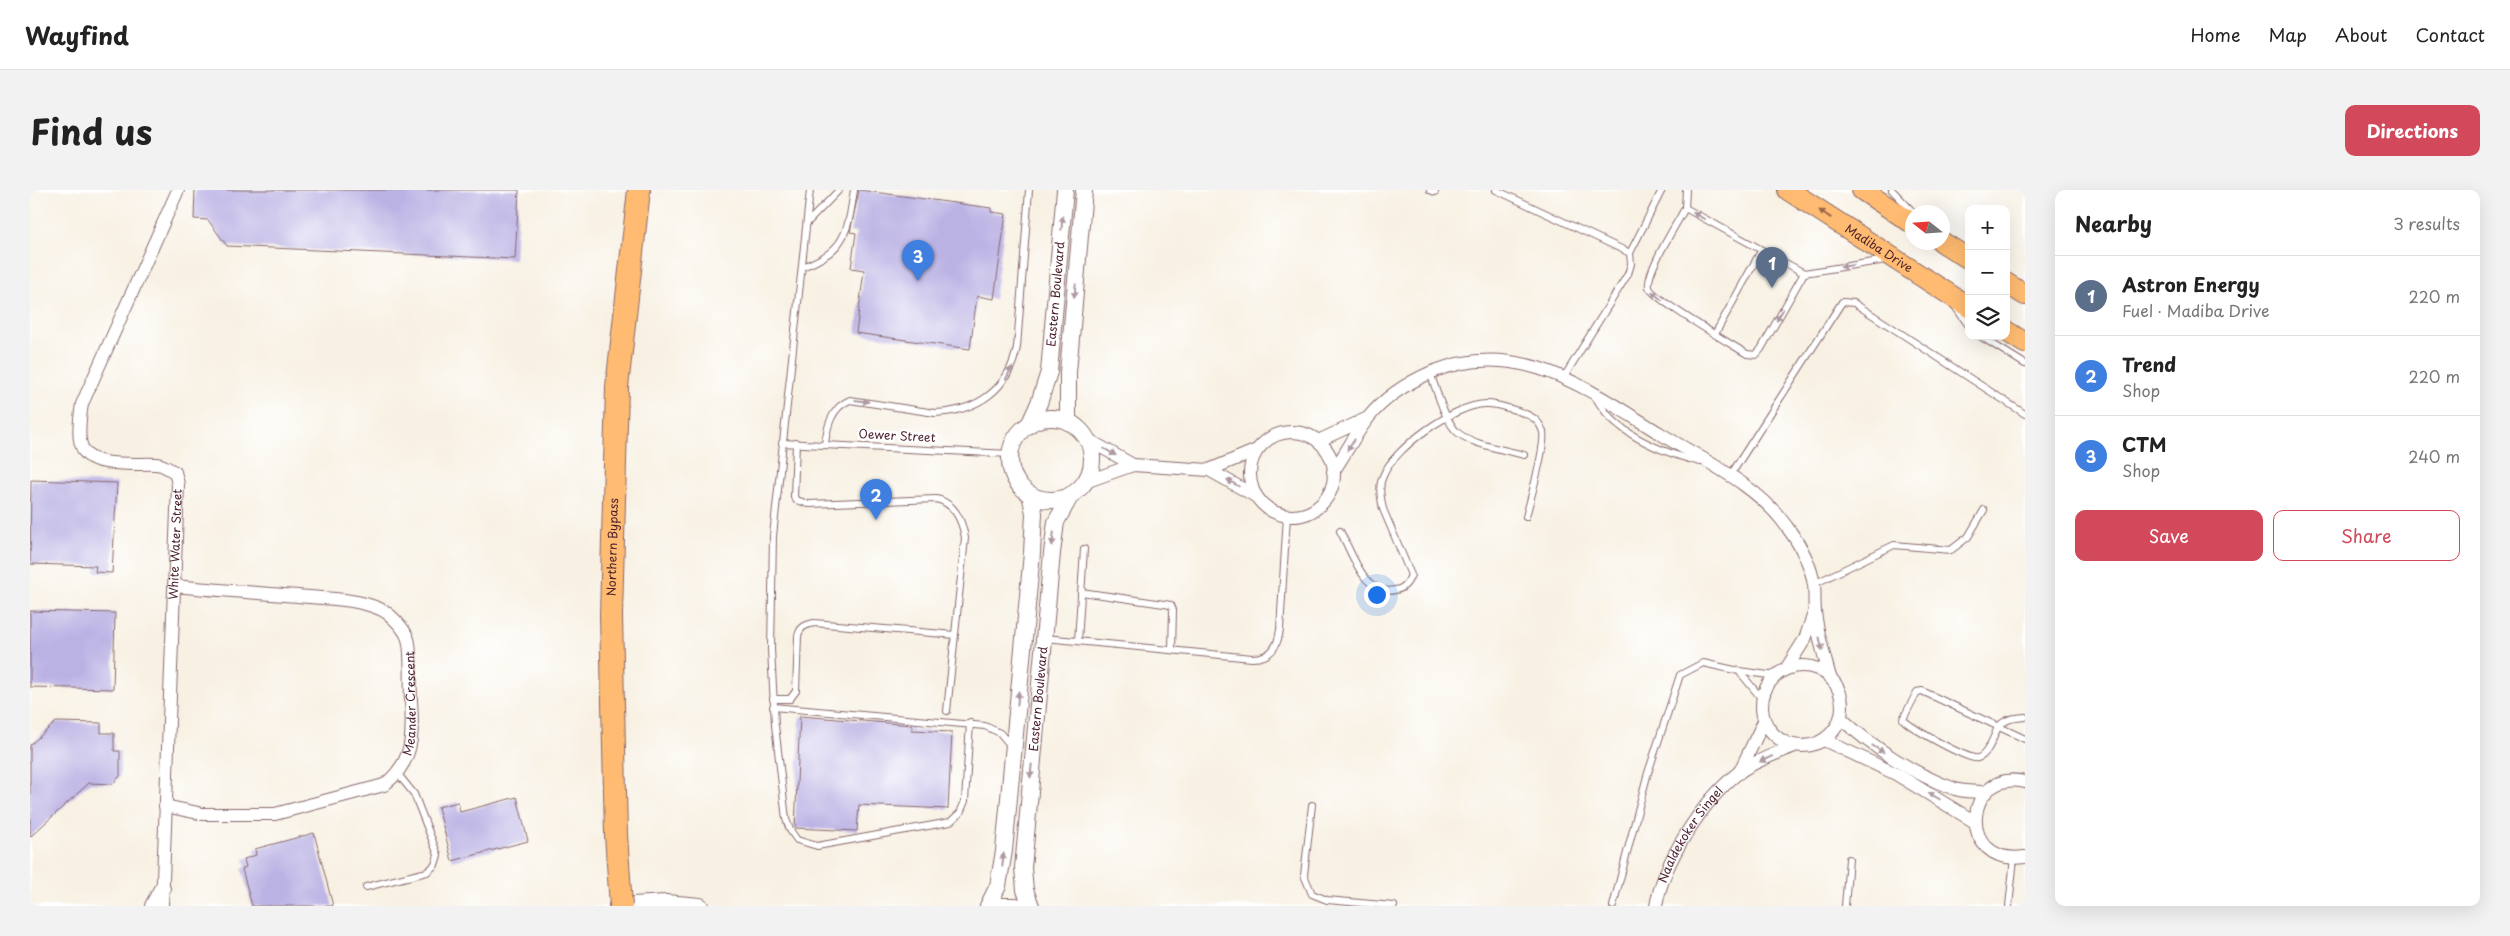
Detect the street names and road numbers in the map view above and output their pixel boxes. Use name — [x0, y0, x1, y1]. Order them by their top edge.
street label: Madiba Drive — [1842, 219, 1917, 276]
street label: Eastern Boulevard — [1041, 240, 1068, 347]
street label: Oewer Street — [858, 424, 936, 446]
street label: White Water Street — [164, 488, 186, 600]
street label: Northern Bypass — [601, 497, 622, 596]
street label: Eastern Boulevard — [1024, 645, 1051, 752]
street label: Meander Crescent — [398, 650, 420, 758]
street label: Naaldekoker Singel — [1653, 782, 1727, 885]

